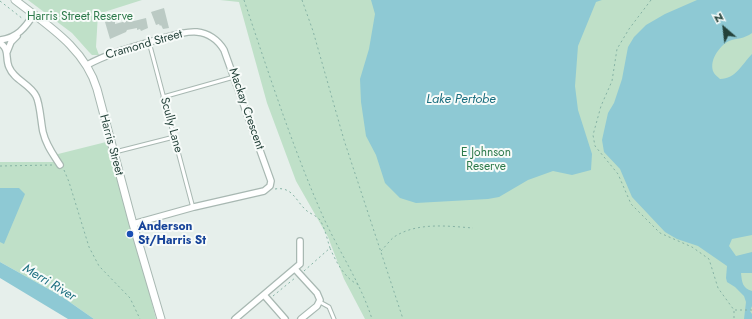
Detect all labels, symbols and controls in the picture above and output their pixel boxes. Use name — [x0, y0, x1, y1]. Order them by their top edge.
north arrow — [704, 8, 744, 48]
text: N — [711, 8, 726, 27]
park label: Harris Street Reserve — [27, 10, 133, 24]
street label: Cramond Street — [104, 27, 184, 63]
street label: Mackay Crescent — [225, 66, 267, 152]
water label: Lake Pertobe — [426, 92, 496, 108]
street label: Scully Lane — [157, 96, 185, 154]
street label: Harris Street — [96, 113, 126, 177]
park label: E Johnson Reserve — [461, 146, 511, 174]
place label: Anderson St/Harris St — [138, 220, 206, 248]
marker: Anderson St/Harris St — [125, 229, 135, 239]
water label: Merri River — [20, 261, 78, 305]

